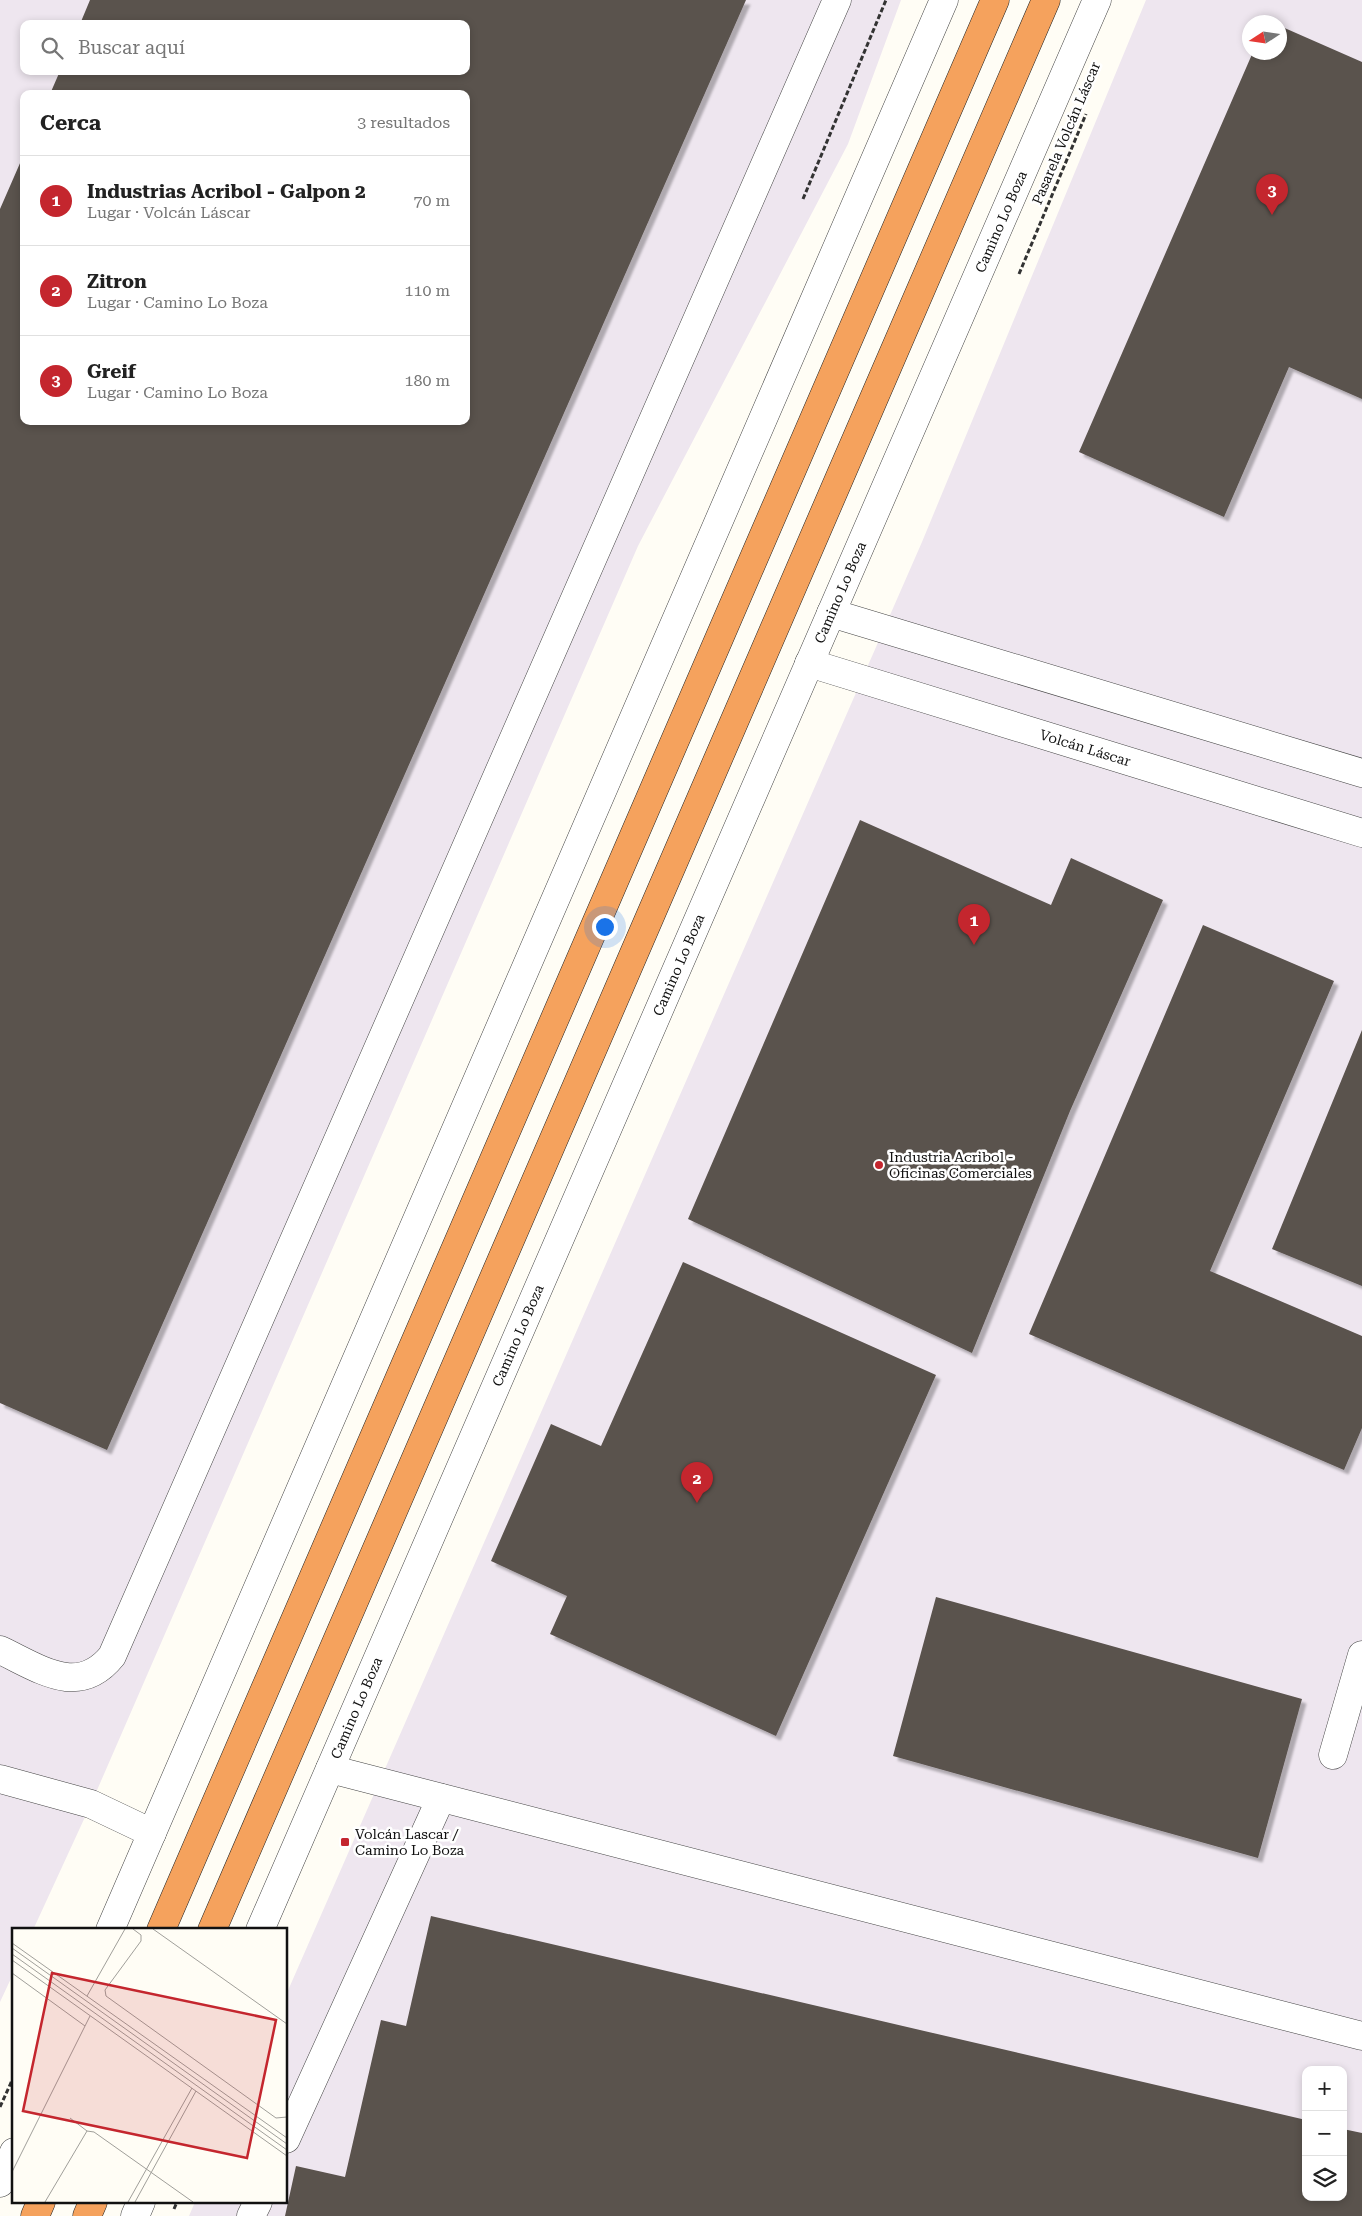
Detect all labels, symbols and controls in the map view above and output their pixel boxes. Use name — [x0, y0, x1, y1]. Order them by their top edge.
north arrow — [1242, 15, 1287, 60]
search box — [20, 20, 470, 75]
icon: search — [38, 34, 66, 62]
text: Buscar aquí — [78, 36, 185, 59]
street label: Pasarela Volcán Láscar — [1029, 59, 1103, 207]
text: Cerca — [40, 111, 101, 135]
text: 3 resultados — [357, 113, 450, 132]
street label: Camino Lo Boza — [972, 168, 1030, 275]
pin: 3 — [1256, 174, 1288, 215]
text: Industrias Acribol - Galpon 2 — [87, 180, 366, 203]
text: 1 — [52, 191, 60, 210]
text: 70 m — [413, 191, 450, 210]
text: Lugar · Volcán Láscar — [87, 203, 251, 222]
text: Zitron — [87, 270, 147, 293]
text: 2 — [52, 281, 60, 300]
text: 110 m — [404, 281, 450, 300]
text: Lugar · Camino Lo Boza — [87, 293, 268, 312]
text: Greif — [87, 360, 136, 383]
text: 3 — [52, 371, 60, 390]
text: 180 m — [404, 371, 450, 390]
text: Lugar · Camino Lo Boza — [87, 383, 268, 402]
street label: Camino Lo Boza — [811, 539, 869, 646]
street label: Volcán Láscar — [1038, 726, 1133, 769]
pin: 1 — [958, 904, 990, 945]
street label: Camino Lo Boza — [649, 911, 708, 1018]
your location — [592, 914, 618, 940]
place label: Industria Acribol - Oficinas Comerciales — [889, 1149, 1032, 1181]
marker: Industria Acribol - Oficinas Comerciales — [873, 1159, 885, 1171]
street label: Camino Lo Boza — [489, 1282, 547, 1389]
pin: 2 — [681, 1462, 713, 1503]
street label: Camino Lo Boza — [327, 1654, 386, 1761]
place label: Volcán Lascar / Camino Lo Boza — [355, 1826, 465, 1858]
marker: Volcán Lascar / Camino Lo Boza — [339, 1836, 351, 1848]
inset map — [12, 1928, 288, 2204]
map controls — [1302, 2066, 1347, 2201]
button: + — [1302, 2066, 1347, 2111]
button: − — [1302, 2111, 1347, 2156]
button: layers — [1302, 2156, 1347, 2201]

